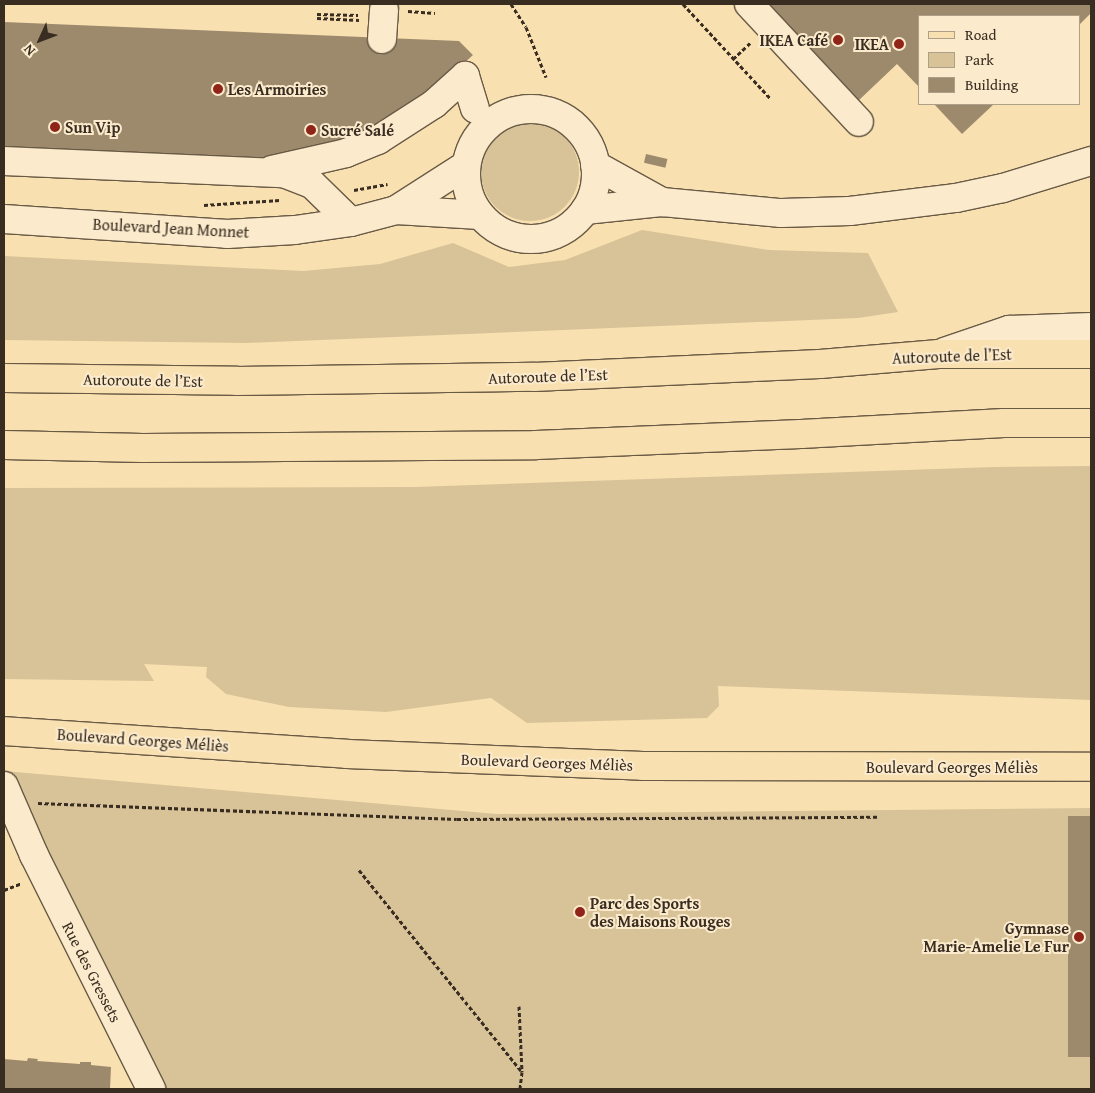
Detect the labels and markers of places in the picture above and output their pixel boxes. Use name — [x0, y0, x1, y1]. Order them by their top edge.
place label: IKEA Café — [759, 30, 828, 50]
marker: IKEA Café — [832, 34, 844, 46]
place label: IKEA — [855, 34, 889, 54]
marker: IKEA — [893, 38, 905, 50]
place label: Les Armoiries — [228, 79, 326, 99]
marker: Les Armoiries — [212, 83, 224, 95]
place label: Sun Vip — [65, 117, 120, 137]
place label: Sucré Salé — [321, 120, 394, 140]
marker: Sun Vip — [49, 121, 61, 133]
marker: Sucré Salé — [305, 124, 317, 136]
place label: Parc des Sports des Maisons Rouges — [590, 893, 730, 931]
marker: Parc des Sports des Maisons Rouges — [574, 906, 586, 918]
place label: Gymnase Marie-Amelie Le Fur — [923, 918, 1069, 956]
marker: Gymnase Marie-Amelie Le Fur — [1073, 931, 1085, 943]

